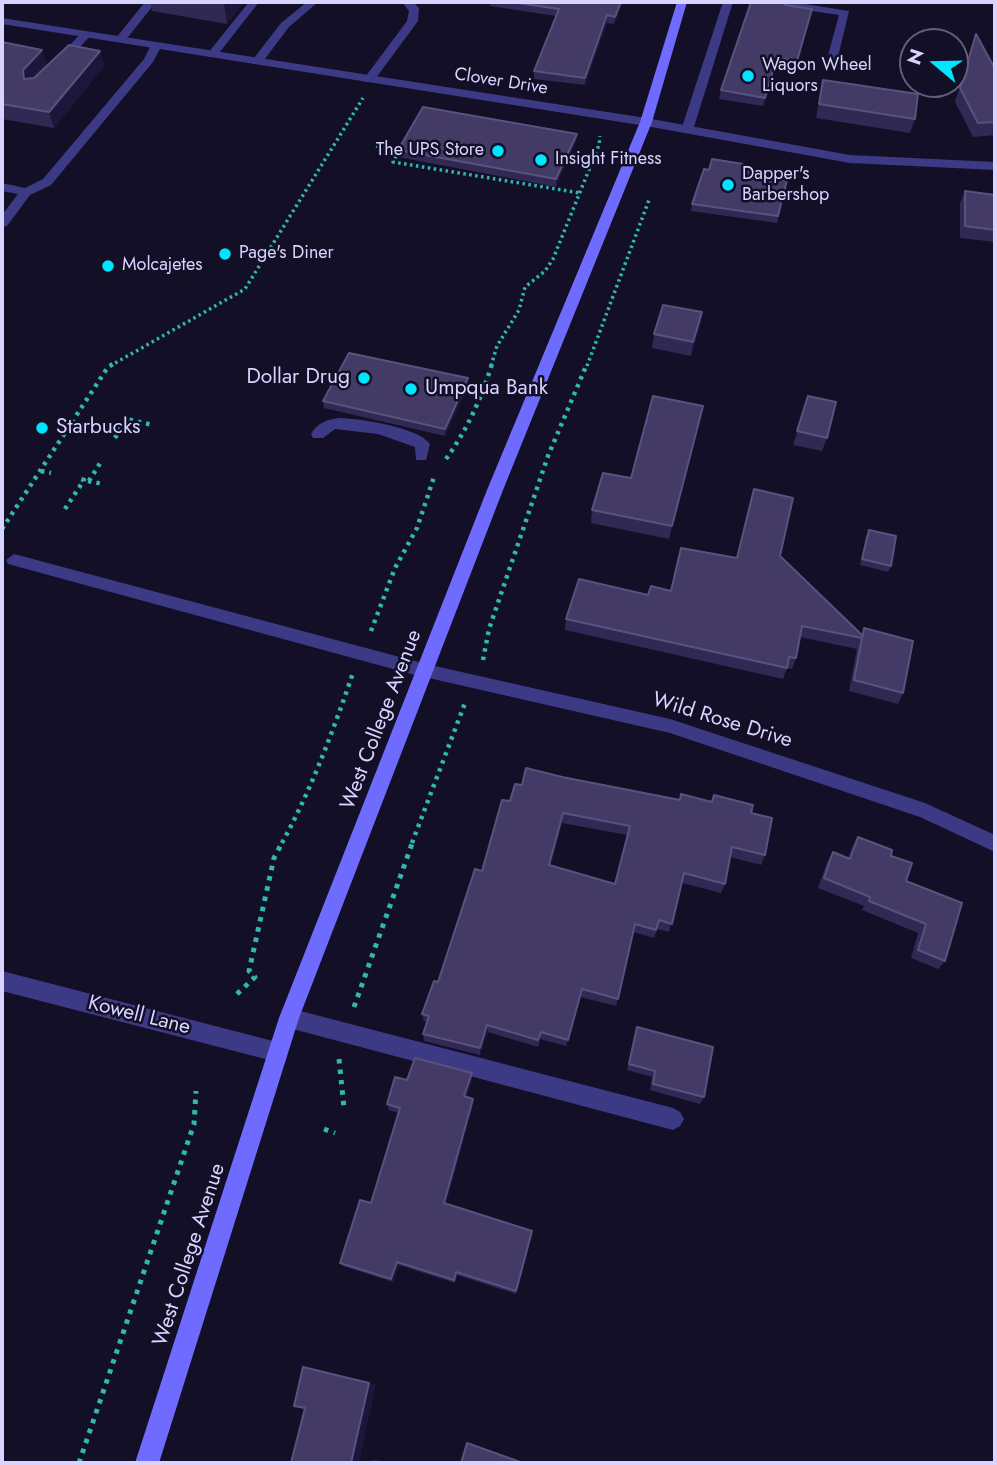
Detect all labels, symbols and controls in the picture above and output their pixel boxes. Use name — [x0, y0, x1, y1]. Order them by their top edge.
north arrow — [899, 28, 969, 98]
text: N — [900, 45, 931, 68]
place label: Wagon Wheel Liquors — [762, 55, 872, 98]
street label: Clover Drive — [453, 64, 549, 100]
marker: Wagon Wheel Liquors — [740, 68, 756, 84]
place label: The UPS Store — [376, 140, 484, 162]
marker: The UPS Store — [490, 143, 506, 159]
place label: Insight Fitness — [555, 149, 661, 171]
marker: Insight Fitness — [533, 152, 549, 168]
place label: Dapper's Barbershop — [742, 164, 829, 206]
marker: Dapper's Barbershop — [720, 177, 736, 193]
place label: Page's Diner — [239, 243, 334, 265]
marker: Page's Diner — [217, 246, 233, 262]
place label: Molcajetes — [122, 255, 202, 277]
marker: Molcajetes — [100, 258, 116, 274]
place label: Dollar Drug — [247, 365, 350, 391]
marker: Dollar Drug — [356, 370, 372, 386]
place label: Umpqua Bank — [425, 376, 548, 402]
marker: Umpqua Bank — [403, 381, 419, 397]
place label: Starbucks — [56, 415, 141, 441]
marker: Starbucks — [34, 420, 50, 436]
street label: West College Avenue — [336, 627, 428, 813]
street label: Wild Rose Drive — [649, 688, 795, 754]
street label: Kowell Lane — [85, 991, 193, 1041]
street label: West College Avenue — [149, 1160, 231, 1350]

